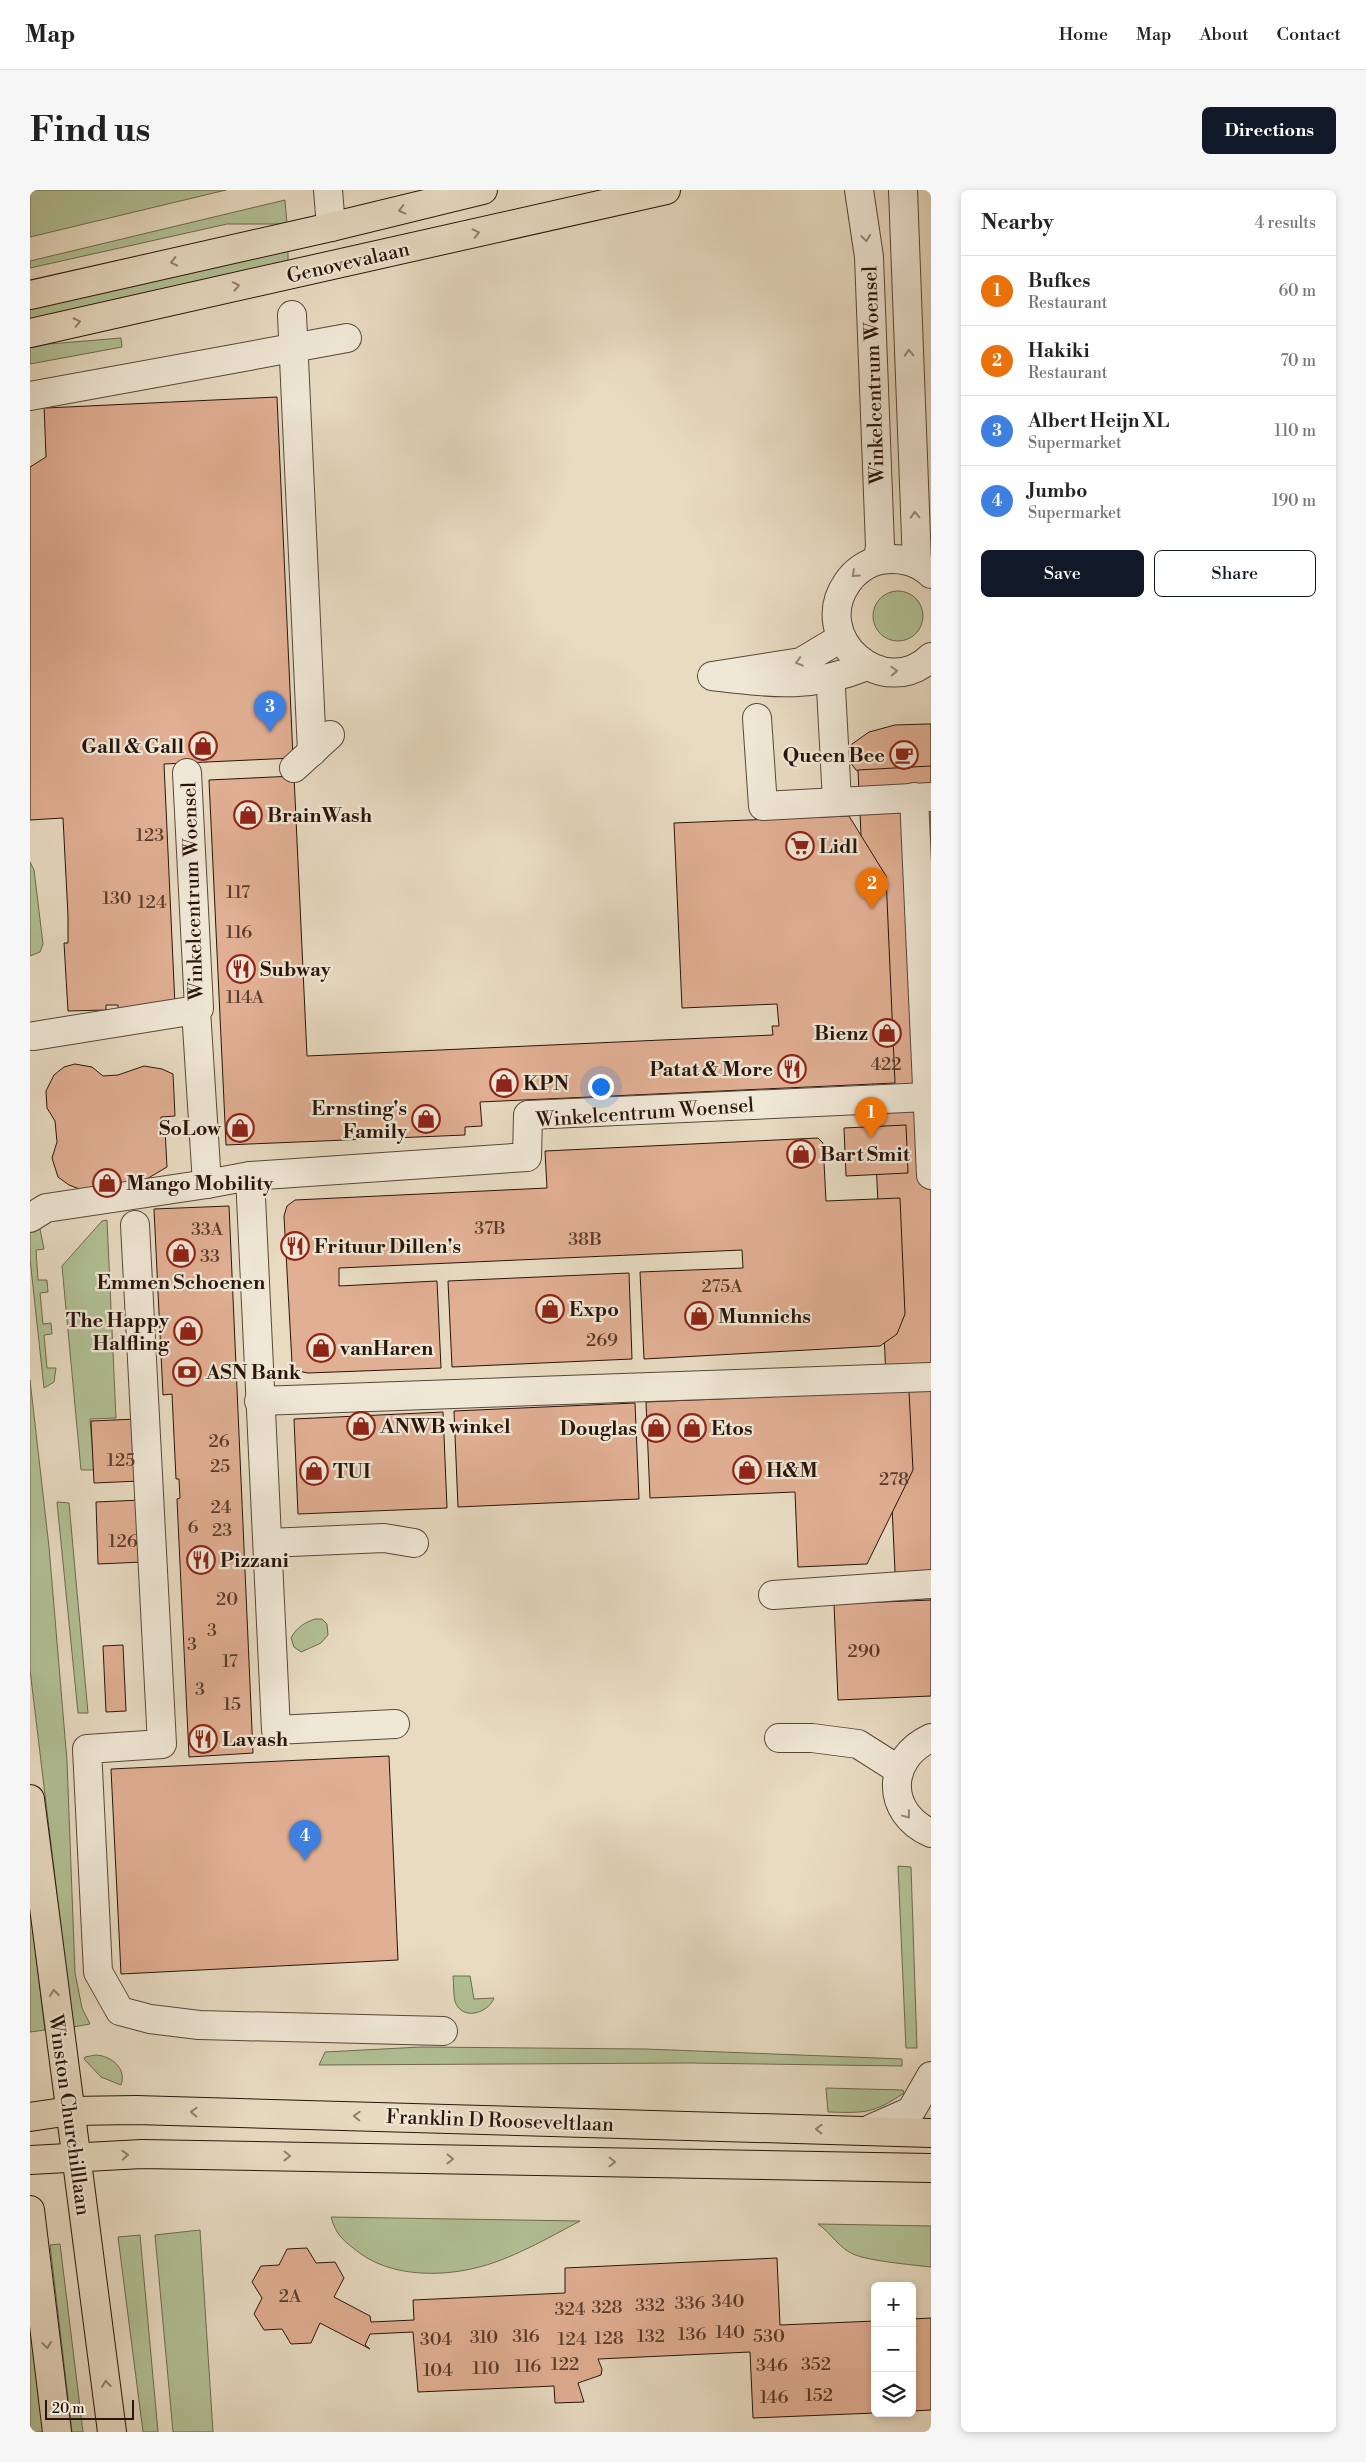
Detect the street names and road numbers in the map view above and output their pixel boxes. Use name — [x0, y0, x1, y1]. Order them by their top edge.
street label: Genovevalaan — [284, 237, 412, 290]
street label: Winkelcentrum Woensel — [858, 265, 891, 486]
street label: Winkelcentrum Woensel — [177, 781, 210, 1002]
street label: Winkelcentrum Woensel — [534, 1093, 755, 1134]
street label: Winston Churchilllaan — [42, 2012, 95, 2217]
street label: Franklin D Rooseveltlaan — [385, 2105, 614, 2138]

